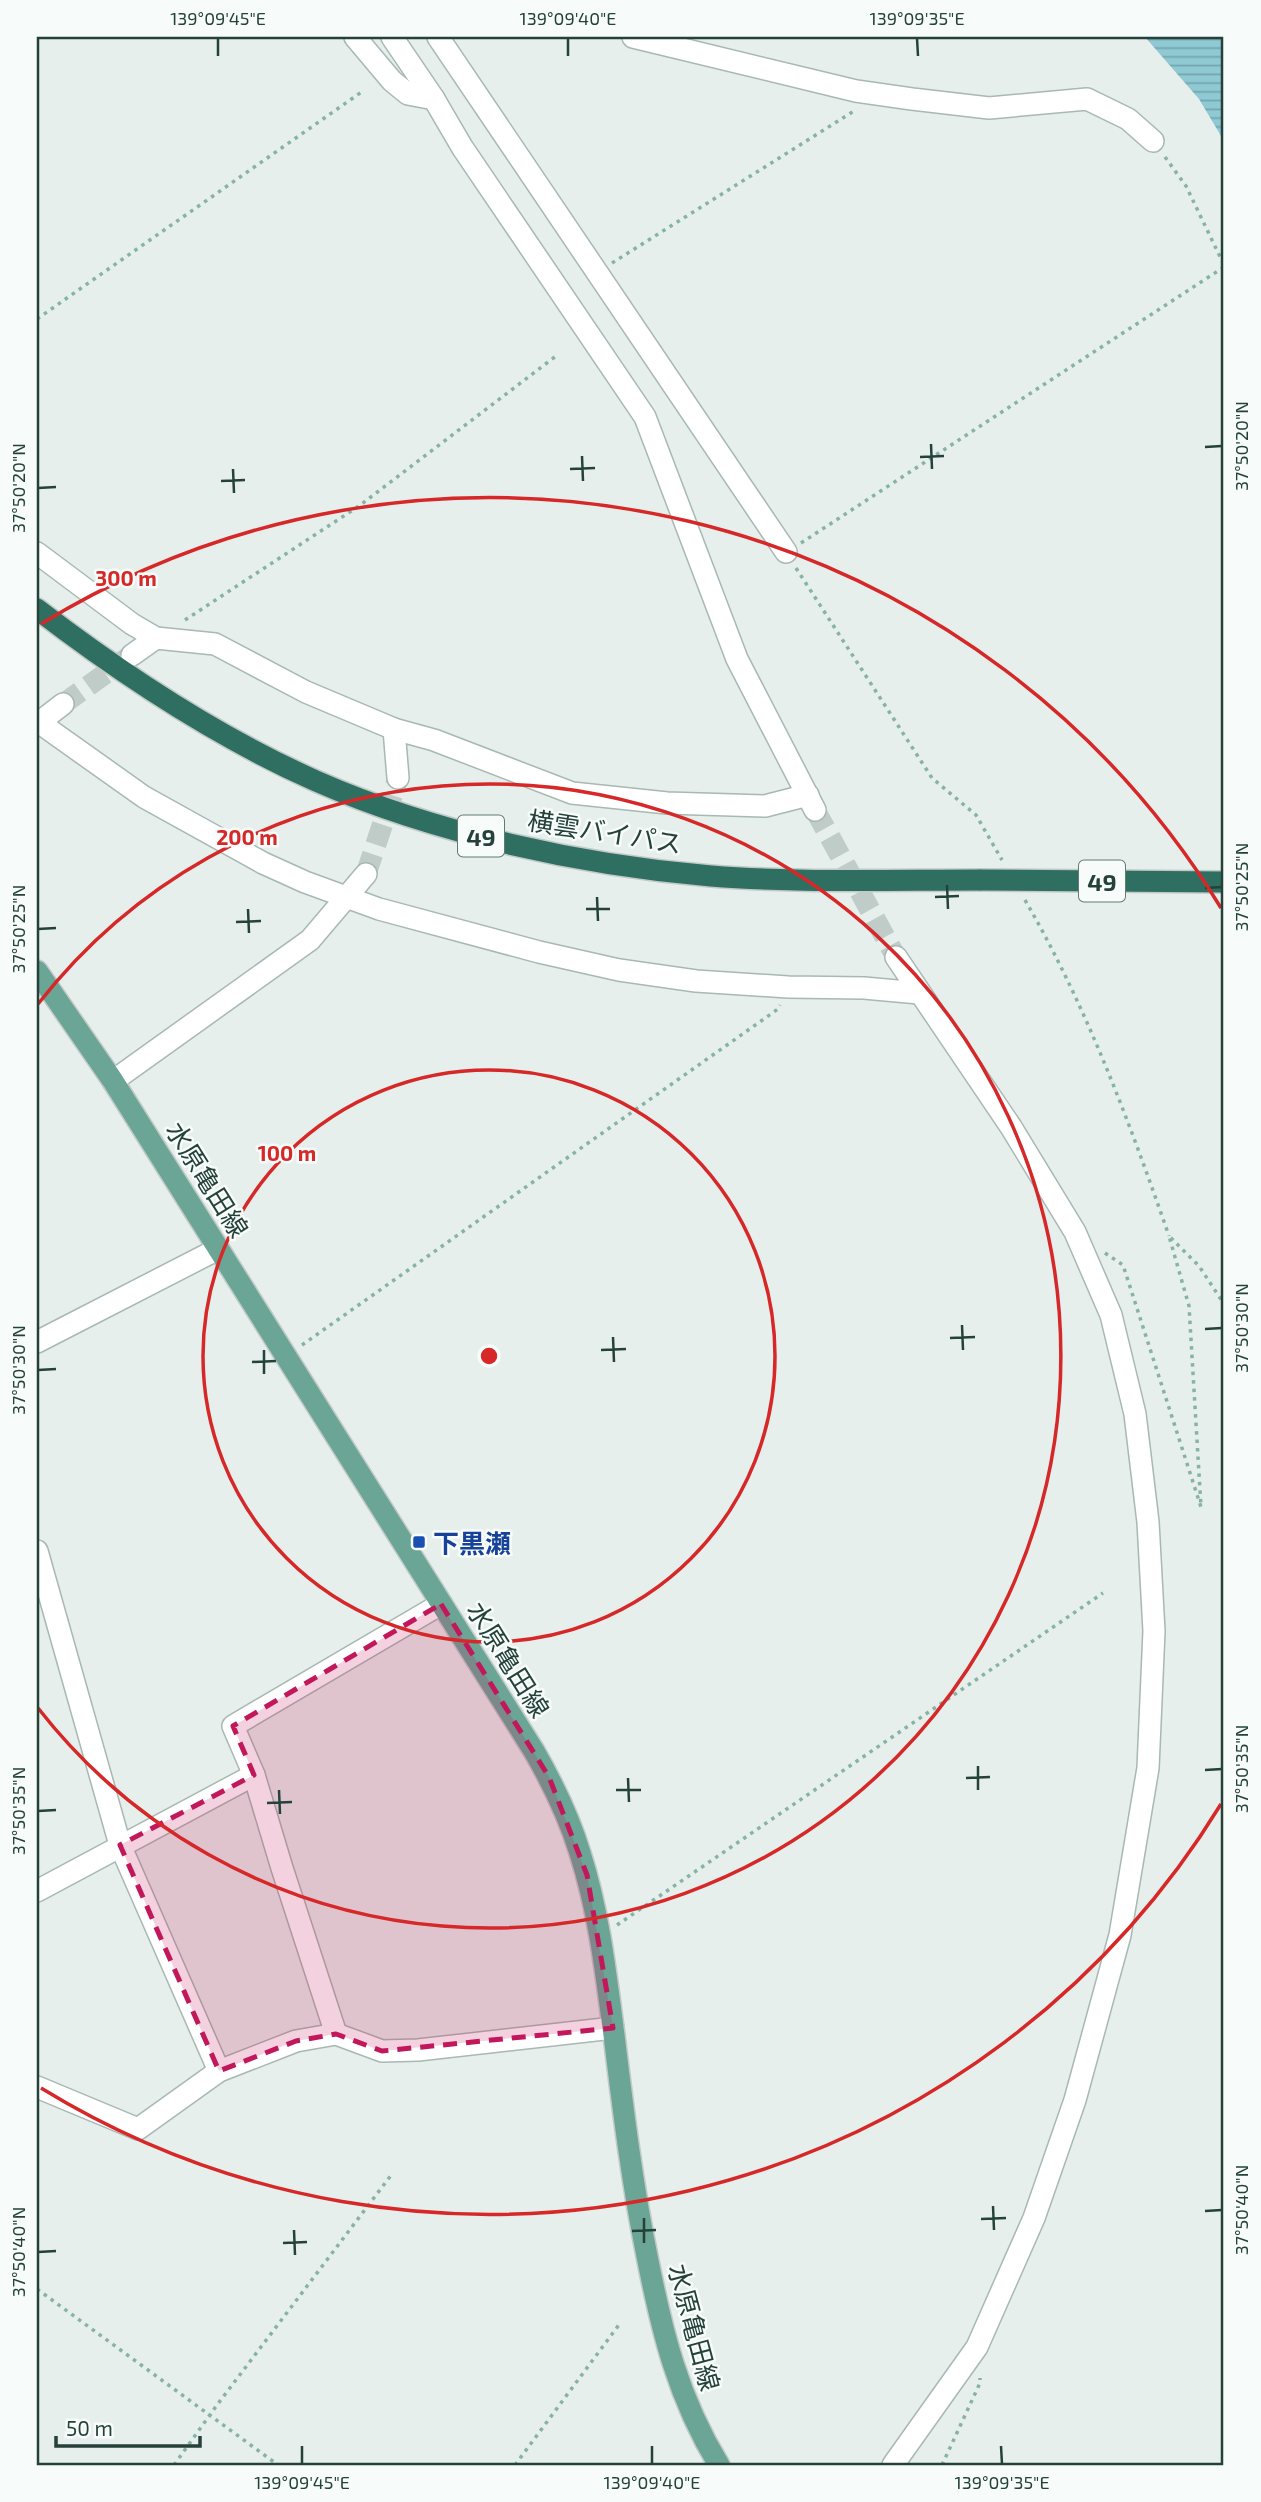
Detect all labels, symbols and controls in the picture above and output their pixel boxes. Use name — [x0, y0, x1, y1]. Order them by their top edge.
text: 139°09'45"E — [170, 7, 266, 29]
text: 139°09'40"E — [520, 7, 616, 29]
text: 139°09'35"E — [869, 7, 965, 29]
text: 37°50'20"N — [1230, 401, 1252, 491]
text: 37°50'20"N — [7, 443, 29, 533]
text: 300 m — [95, 565, 157, 590]
street label: 横雲バイパス — [526, 804, 684, 858]
road number: 49 — [458, 816, 504, 856]
text: 200 m — [216, 824, 278, 849]
text: 37°50'25"N — [1230, 843, 1252, 931]
road number: 49 — [1079, 860, 1125, 902]
text: 37°50'25"N — [7, 885, 29, 973]
street label: 水原亀田線 — [160, 1116, 256, 1242]
text: 100 m — [258, 1140, 316, 1165]
text: 37°50'30"N — [1230, 1283, 1252, 1373]
text: 37°50'30"N — [7, 1325, 29, 1415]
centre of rings — [477, 1344, 501, 1368]
place label: 下黒瀬 — [433, 1527, 511, 1558]
marker: 下黒瀬 — [411, 1534, 427, 1550]
street label: 水原亀田線 — [461, 1596, 557, 1722]
text: 37°50'35"N — [1230, 1725, 1252, 1813]
text: 37°50'35"N — [7, 1767, 29, 1855]
text: 37°50'40"N — [1230, 2165, 1252, 2255]
text: 37°50'40"N — [7, 2207, 29, 2297]
street label: 水原亀田線 — [663, 2260, 727, 2394]
scale bar — [56, 2404, 200, 2448]
text: 50 m — [66, 2415, 113, 2440]
text: 139°09'45"E — [254, 2471, 350, 2493]
text: 139°09'40"E — [604, 2471, 700, 2493]
text: 139°09'35"E — [954, 2471, 1050, 2493]

